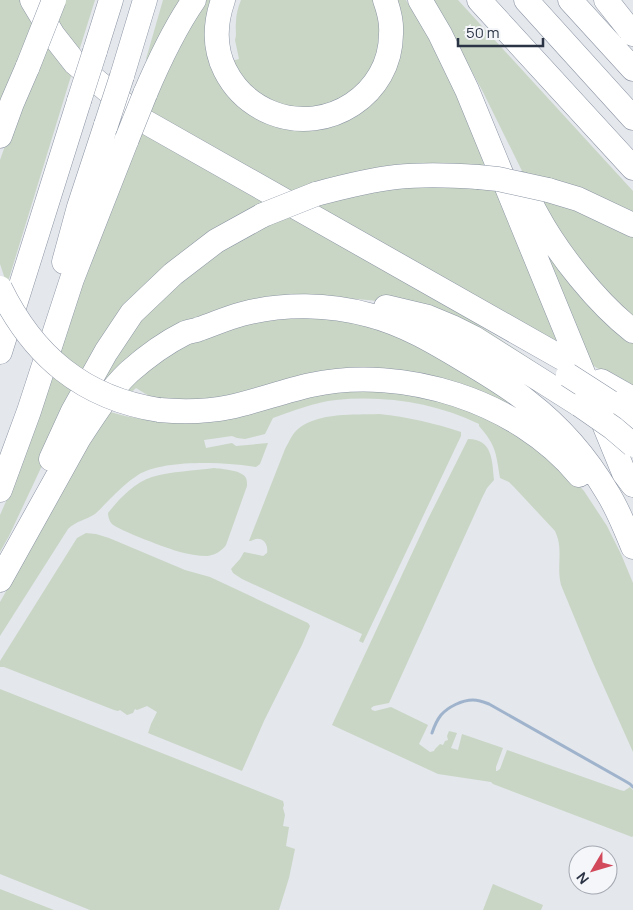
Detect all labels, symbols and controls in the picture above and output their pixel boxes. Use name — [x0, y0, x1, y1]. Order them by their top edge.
scale bar — [458, 15, 543, 47]
text: 50 m — [466, 22, 500, 43]
north arrow — [568, 845, 618, 895]
text: N — [572, 868, 593, 888]

